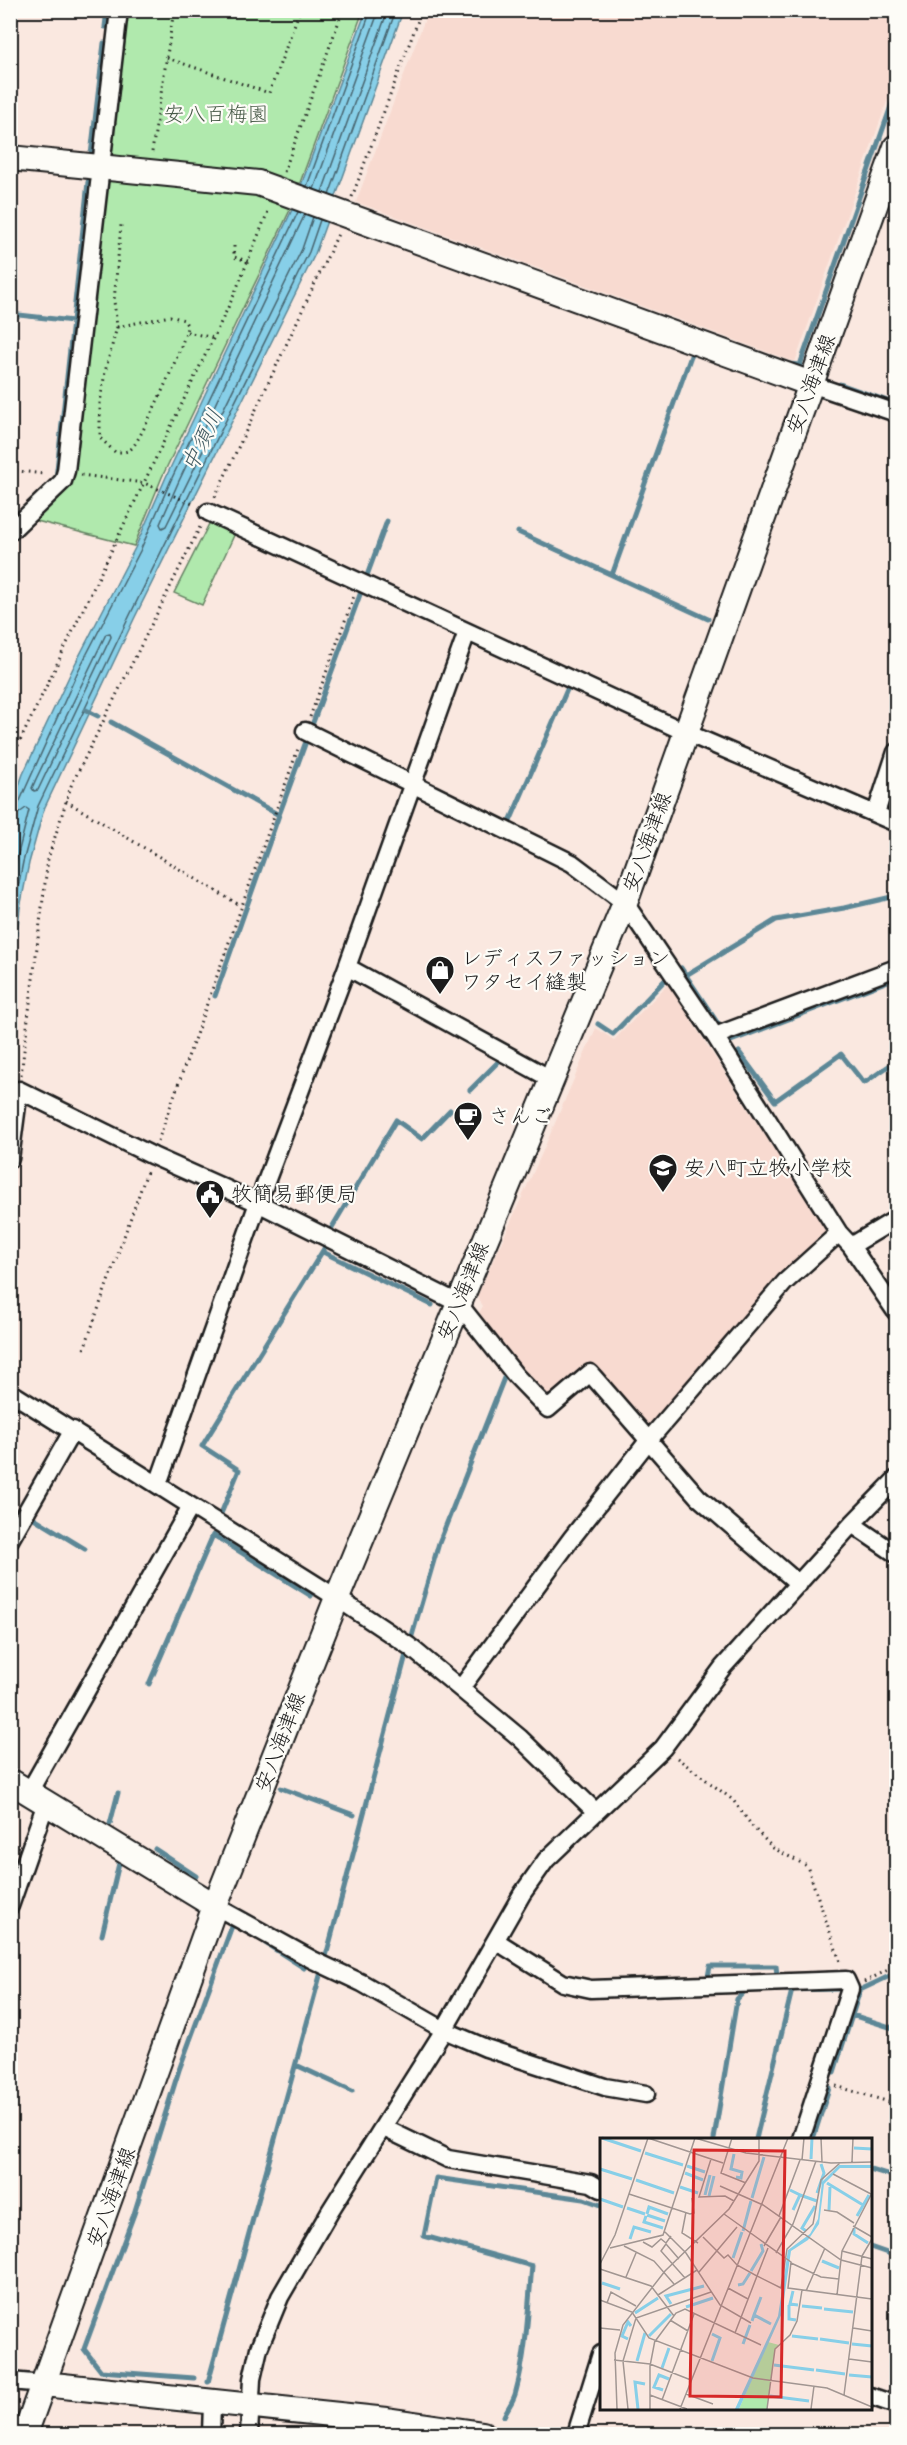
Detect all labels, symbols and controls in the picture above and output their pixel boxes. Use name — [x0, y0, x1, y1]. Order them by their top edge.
park label: 安八百梅園 — [164, 100, 269, 128]
street label: 安八海津線 — [780, 330, 842, 438]
water label: 中須川 — [174, 404, 230, 476]
street label: 安八海津線 — [616, 788, 678, 896]
place label: レディスファッション ワタセイ縫製 — [461, 944, 670, 996]
shop icon: レディスファッション ワタセイ縫製 — [424, 954, 456, 996]
cafe icon: さんご — [452, 1100, 484, 1142]
place label: さんご — [489, 1102, 552, 1130]
school or university icon: 安八町立牧小学校 — [647, 1152, 679, 1194]
place label: 安八町立牧小学校 — [684, 1154, 852, 1182]
public building icon: 牧簡易郵便局 — [194, 1178, 226, 1220]
place label: 牧簡易郵便局 — [231, 1180, 357, 1208]
street label: 安八海津線 — [430, 1237, 496, 1345]
street label: 安八海津線 — [248, 1688, 312, 1796]
inset map — [600, 2138, 871, 2409]
street label: 安八海津線 — [80, 2143, 142, 2251]

